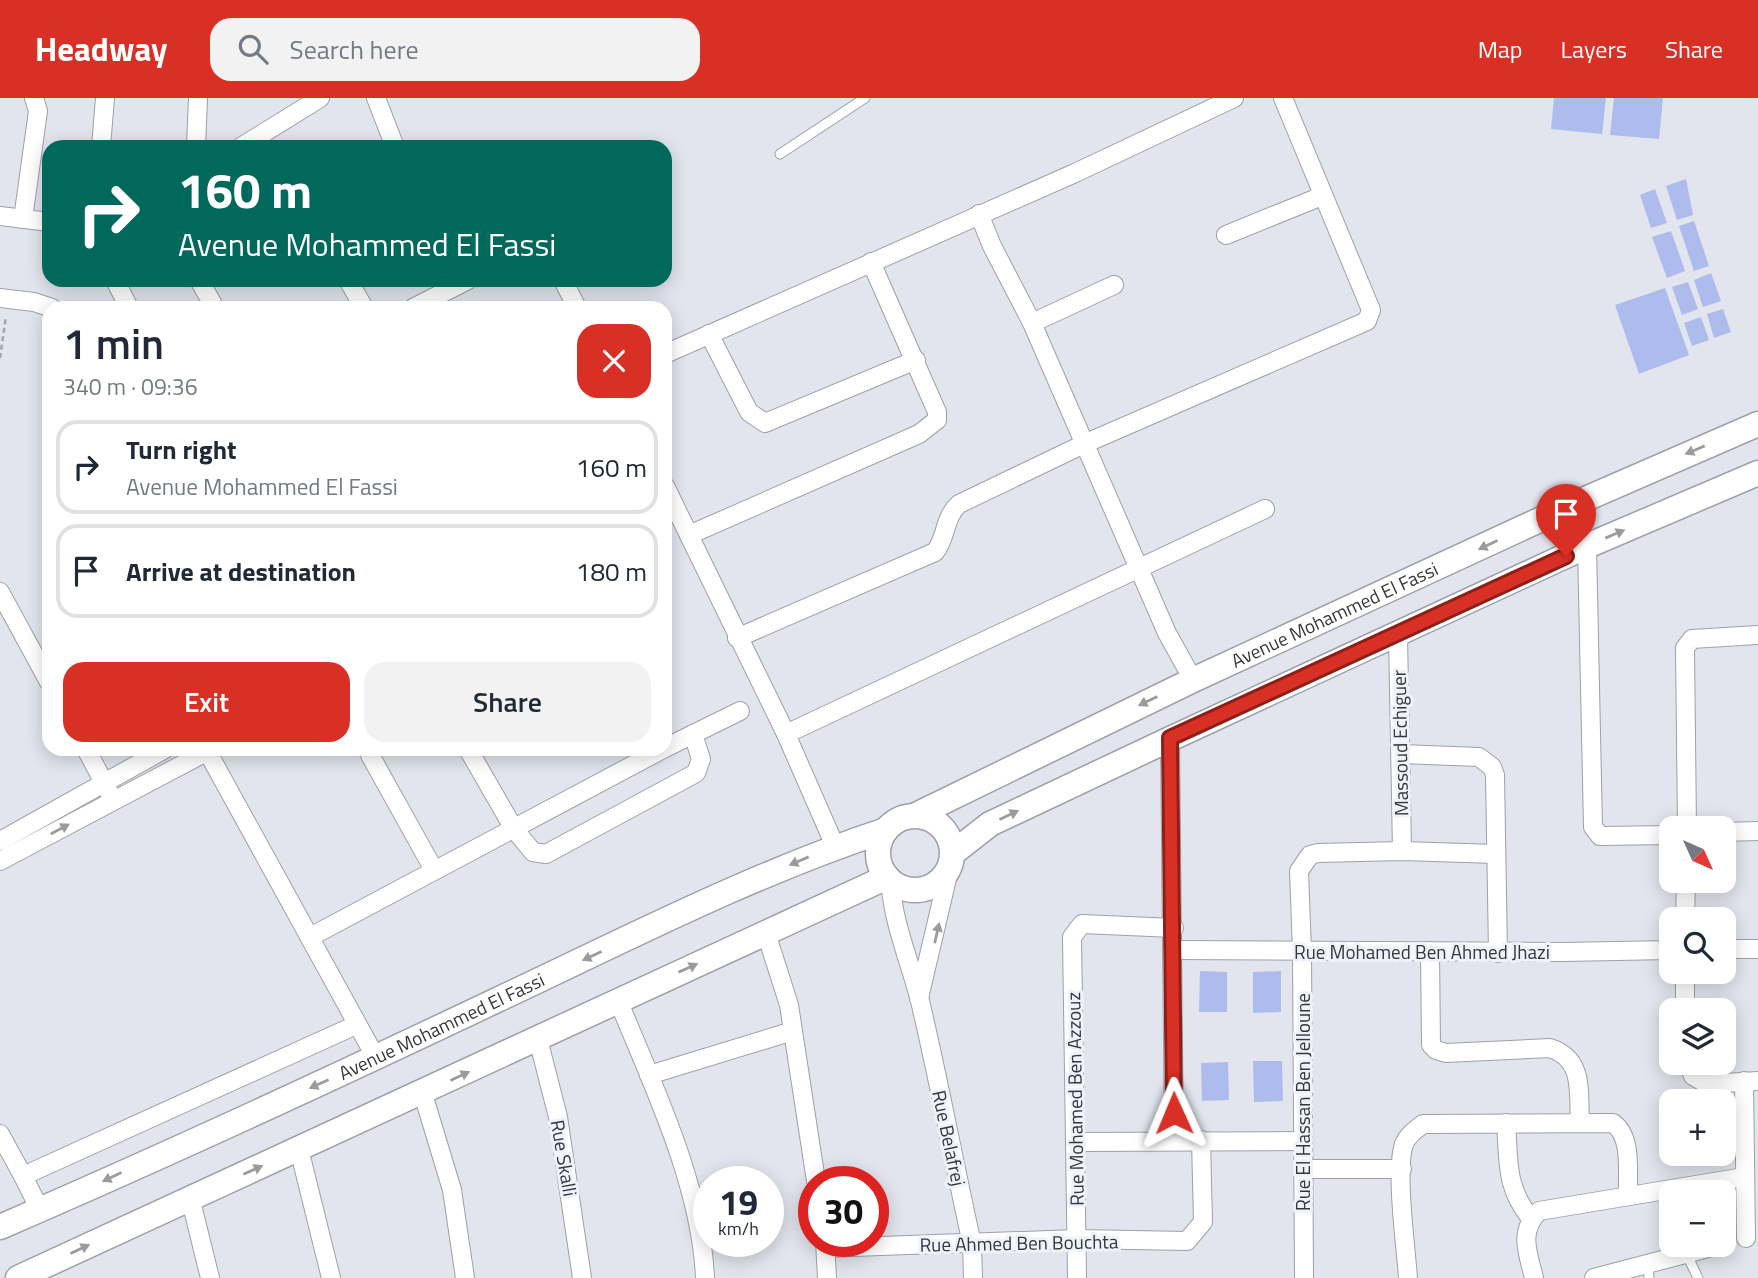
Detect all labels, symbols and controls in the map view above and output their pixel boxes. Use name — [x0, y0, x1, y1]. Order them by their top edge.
search box — [210, 18, 700, 81]
text: Headway — [35, 24, 168, 74]
icon: search — [234, 30, 272, 68]
text: Search here — [290, 30, 419, 69]
text: Map — [1478, 31, 1523, 67]
text: Layers — [1561, 31, 1627, 67]
text: Share — [1665, 31, 1723, 67]
text: 160 m — [178, 152, 312, 227]
icon: right — [63, 168, 154, 259]
text: Avenue Mohammed El Fassi — [178, 220, 556, 268]
text: 1 min — [63, 311, 164, 375]
button: close — [577, 324, 651, 398]
text: 340 m · 09:36 — [63, 369, 198, 404]
text: Turn right — [126, 430, 237, 469]
one-way arrow — [1685, 444, 1705, 456]
icon: right — [67, 448, 105, 486]
text: 160 m — [576, 448, 647, 487]
text: Avenue Mohammed El Fassi — [126, 469, 398, 504]
pin — [1536, 484, 1596, 556]
icon: arrive — [1547, 495, 1585, 533]
one-way arrow — [1605, 528, 1626, 539]
one-way arrow — [1478, 539, 1498, 551]
icon: arrive — [67, 552, 105, 590]
text: Arrive at destination — [126, 552, 356, 591]
text: 180 m — [576, 552, 647, 591]
street label: Avenue Mohammed El Fassi — [1226, 554, 1442, 674]
button: Exit — [63, 662, 350, 742]
button: Share — [364, 662, 651, 742]
street label: Massoud Echiguer — [1384, 669, 1415, 817]
one-way arrow — [1138, 696, 1158, 707]
one-way arrow — [999, 809, 1019, 821]
north arrow — [1659, 816, 1736, 892]
map controls — [1659, 816, 1736, 1257]
one-way arrow — [51, 824, 71, 836]
one-way arrow — [788, 856, 809, 867]
button: search — [1659, 907, 1736, 984]
one-way arrow — [931, 922, 942, 944]
street label: Rue Mohamed Ben Ahmed Jhazi — [1294, 937, 1550, 966]
one-way arrow — [581, 951, 602, 962]
one-way arrow — [678, 962, 698, 974]
street label: Avenue Mohammed El Fassi — [333, 965, 549, 1087]
street label: Rue Mohamed Ben Azzouz — [1058, 992, 1091, 1206]
street label: Rue El Hassan Ben Jelloune — [1288, 993, 1317, 1211]
button: layers — [1659, 998, 1736, 1075]
one-way arrow — [450, 1070, 470, 1082]
position arrow — [1137, 1076, 1211, 1150]
one-way arrow — [309, 1078, 329, 1089]
street label: Rue Belafrej — [925, 1087, 974, 1188]
button: + — [1659, 1089, 1736, 1166]
street label: Rue Skalli — [544, 1117, 585, 1199]
one-way arrow — [242, 1164, 263, 1175]
speed limit sign: 30 — [798, 1166, 889, 1257]
one-way arrow — [102, 1171, 122, 1183]
text: 19 — [719, 1175, 758, 1229]
button: − — [1659, 1180, 1736, 1257]
text: km/h — [718, 1215, 759, 1242]
street label: Rue Ahmed Ben Bouchta — [919, 1226, 1119, 1259]
one-way arrow — [69, 1243, 90, 1254]

